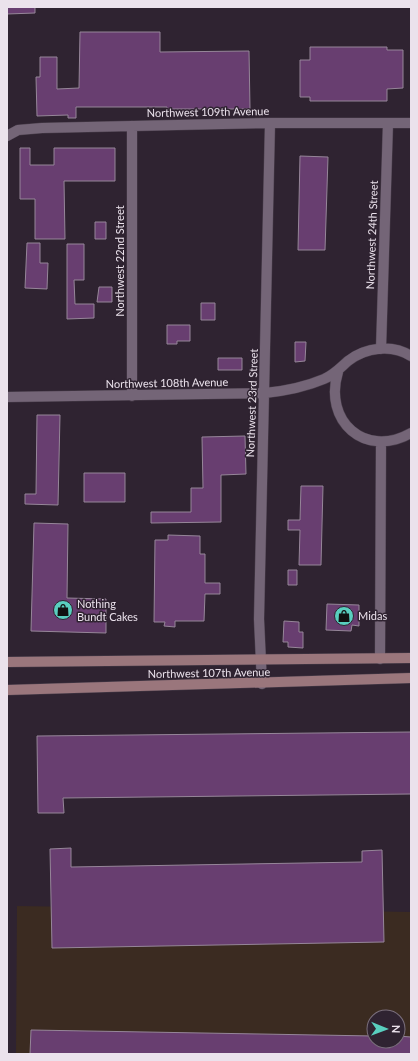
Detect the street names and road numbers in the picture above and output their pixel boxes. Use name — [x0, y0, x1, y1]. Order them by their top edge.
street label: Northwest 109th Avenue — [147, 104, 270, 119]
street label: Northwest 24th Street — [363, 180, 380, 290]
street label: Northwest 22nd Street — [113, 205, 126, 317]
street label: Northwest 23rd Street — [243, 348, 260, 458]
street label: Northwest 108th Avenue — [106, 375, 229, 390]
street label: Northwest 107th Avenue — [148, 665, 271, 680]

